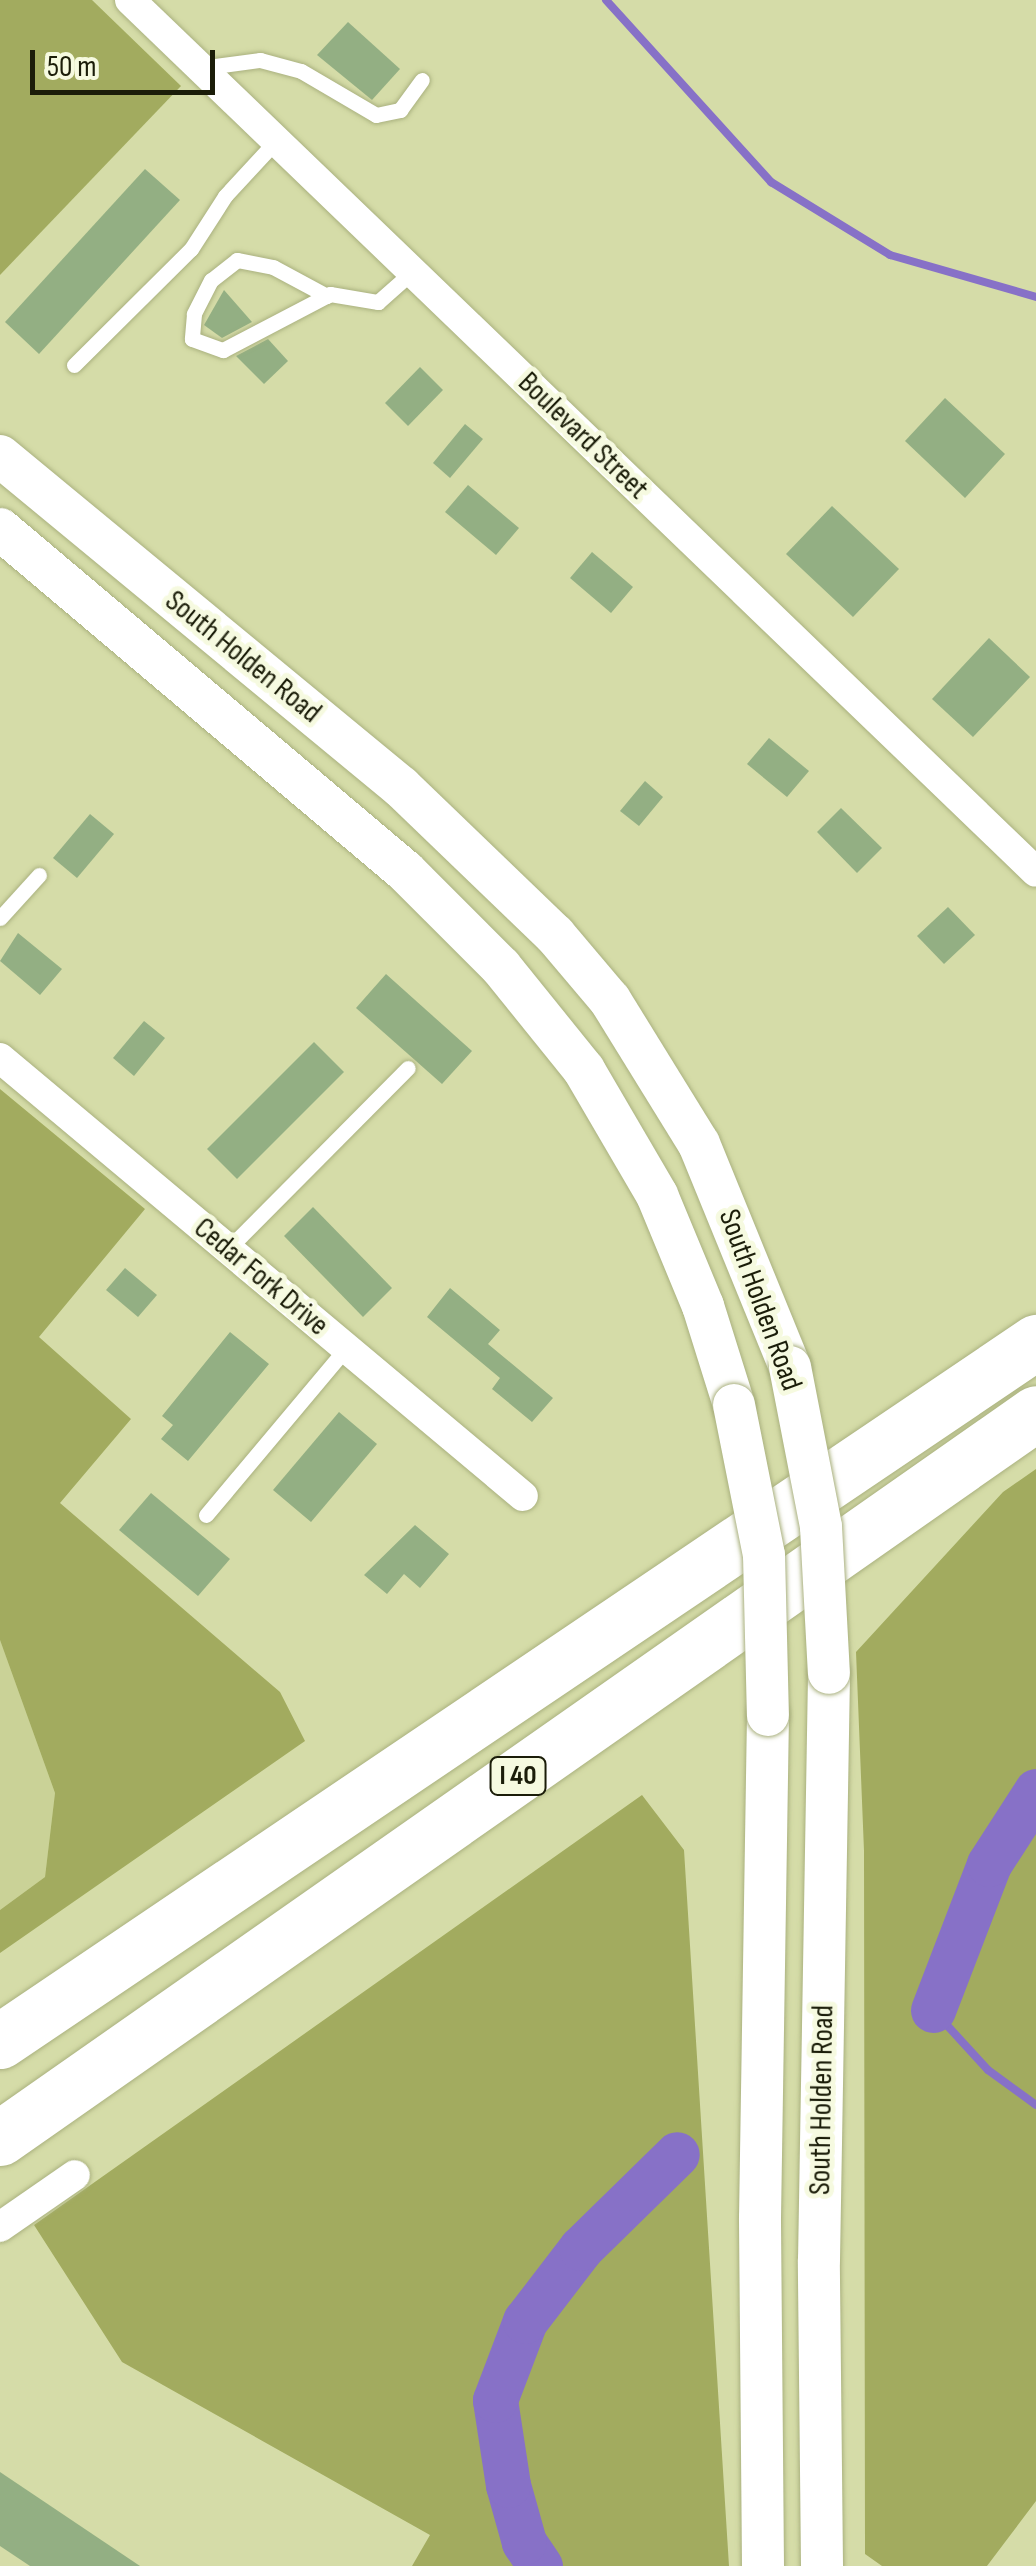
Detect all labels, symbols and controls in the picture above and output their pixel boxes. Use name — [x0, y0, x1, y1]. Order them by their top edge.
scale bar — [35, 30, 220, 92]
text: 50 m — [47, 49, 96, 85]
street label: Boulevard Street — [510, 365, 656, 507]
street label: South Holden Road — [158, 583, 328, 731]
street label: South Holden Road — [711, 1205, 809, 1395]
street label: Cedar Fork Drive — [186, 1210, 336, 1344]
road number: I 40 — [488, 1753, 548, 1799]
street label: South Holden Road — [802, 2005, 842, 2195]

